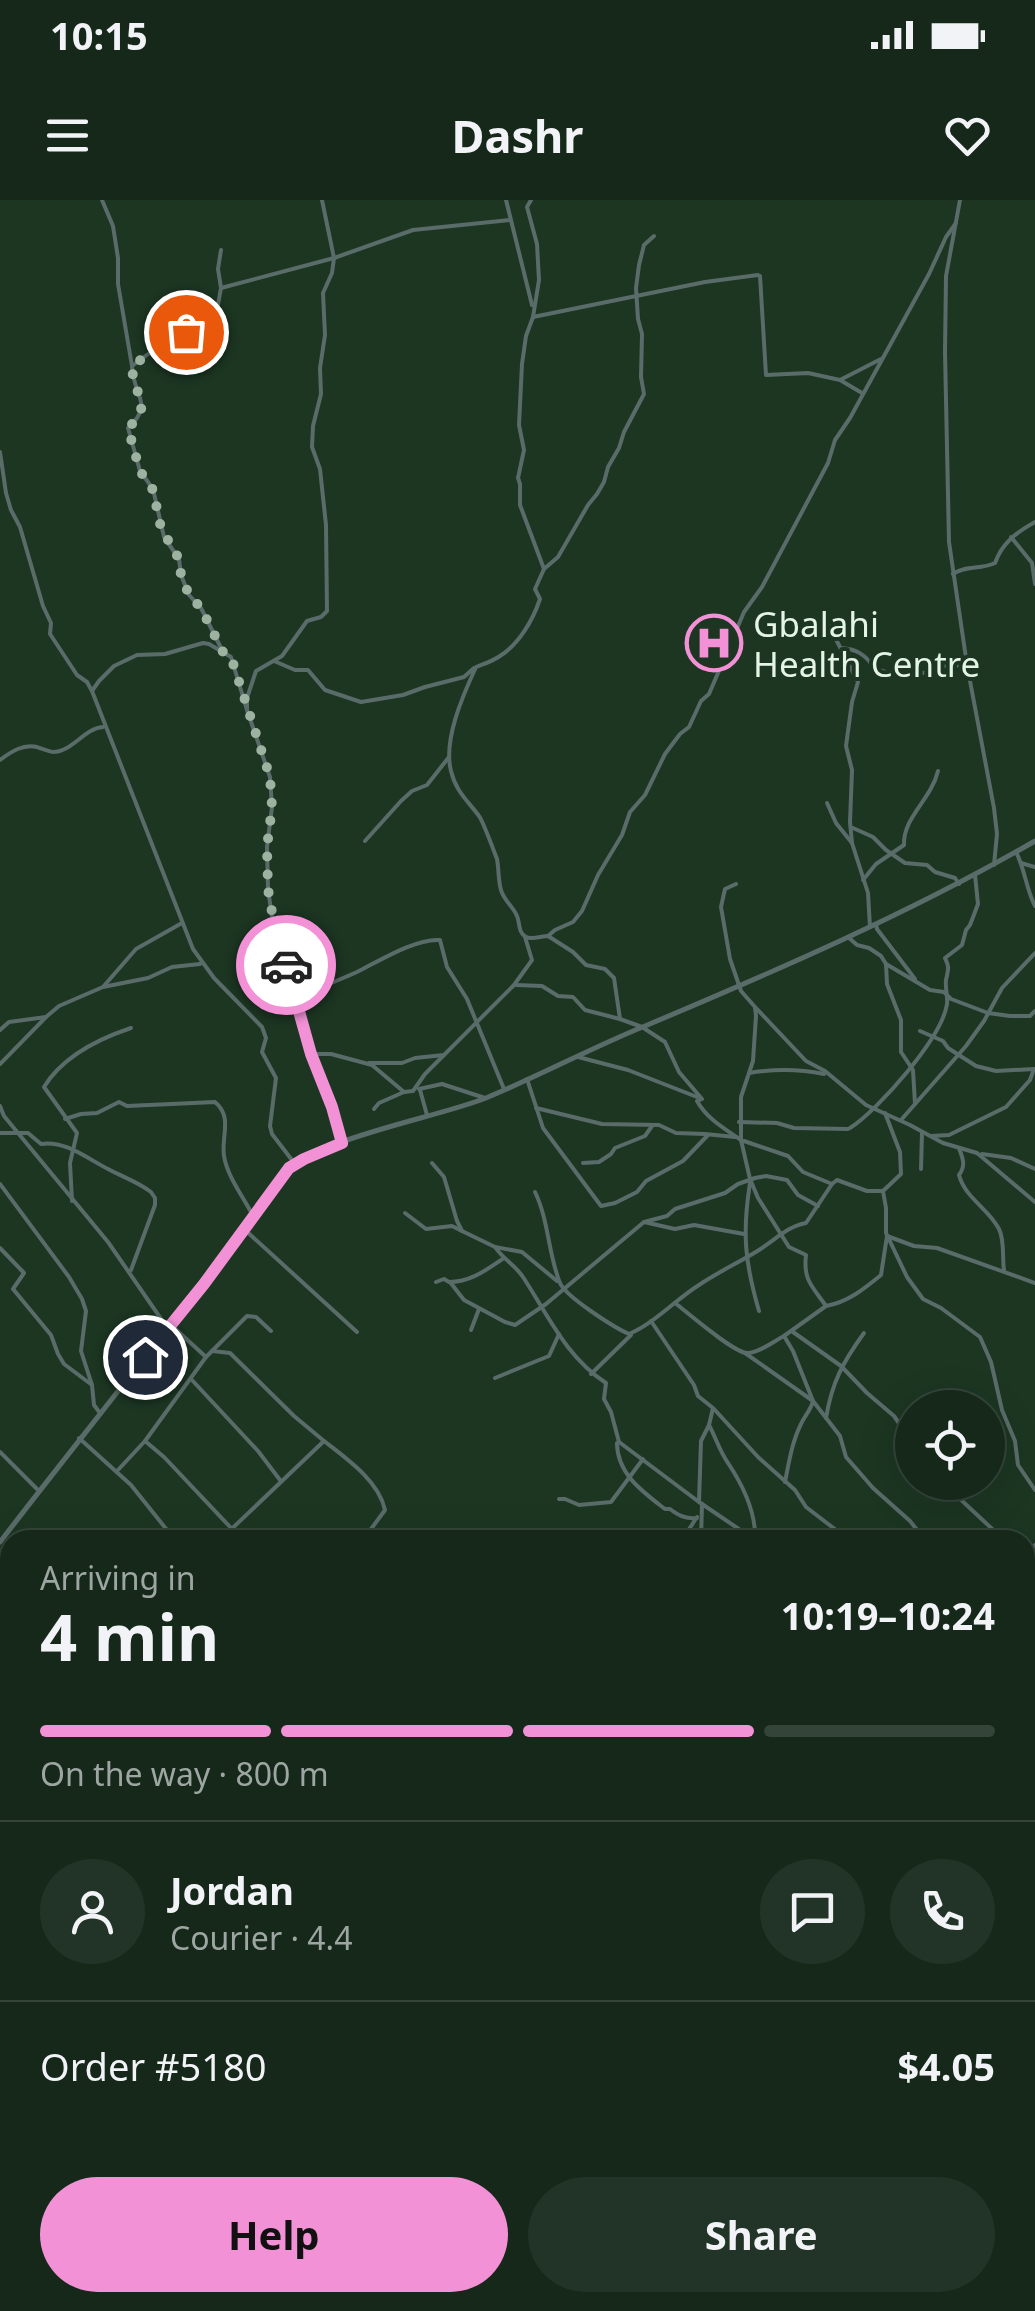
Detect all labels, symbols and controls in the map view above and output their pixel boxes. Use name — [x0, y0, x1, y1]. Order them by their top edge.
text: 10:15 — [50, 9, 148, 61]
text: Dashr — [452, 105, 583, 166]
icon: menu — [40, 108, 95, 163]
icon: heart — [940, 108, 995, 163]
pin — [144, 290, 229, 375]
icon: bag — [159, 305, 214, 360]
place label: Gbalahi Health Centre — [753, 600, 980, 687]
hospital icon: Gbalahi Health Centre — [684, 613, 744, 673]
courier — [236, 915, 336, 1015]
icon: car — [259, 938, 314, 993]
pin — [103, 1315, 188, 1400]
icon: home — [118, 1330, 173, 1385]
map controls — [895, 1390, 1005, 1500]
button: locate — [895, 1390, 1005, 1500]
text: Arriving in — [40, 1556, 195, 1599]
text: 10:19–10:24 — [781, 1589, 995, 1641]
text: 4 min — [40, 1592, 219, 1680]
text: On the way · 800 m — [40, 1752, 329, 1795]
button: person — [40, 1859, 145, 1964]
button: chat — [760, 1859, 865, 1964]
button: phone — [890, 1859, 995, 1964]
text: Jordan — [170, 1864, 294, 1916]
text: Courier · 4.4 — [170, 1916, 353, 1959]
text: Order #5180 — [40, 2040, 266, 2092]
text: $4.05 — [897, 2040, 995, 2092]
button: Help — [40, 2177, 508, 2292]
button: Share — [528, 2177, 995, 2292]

